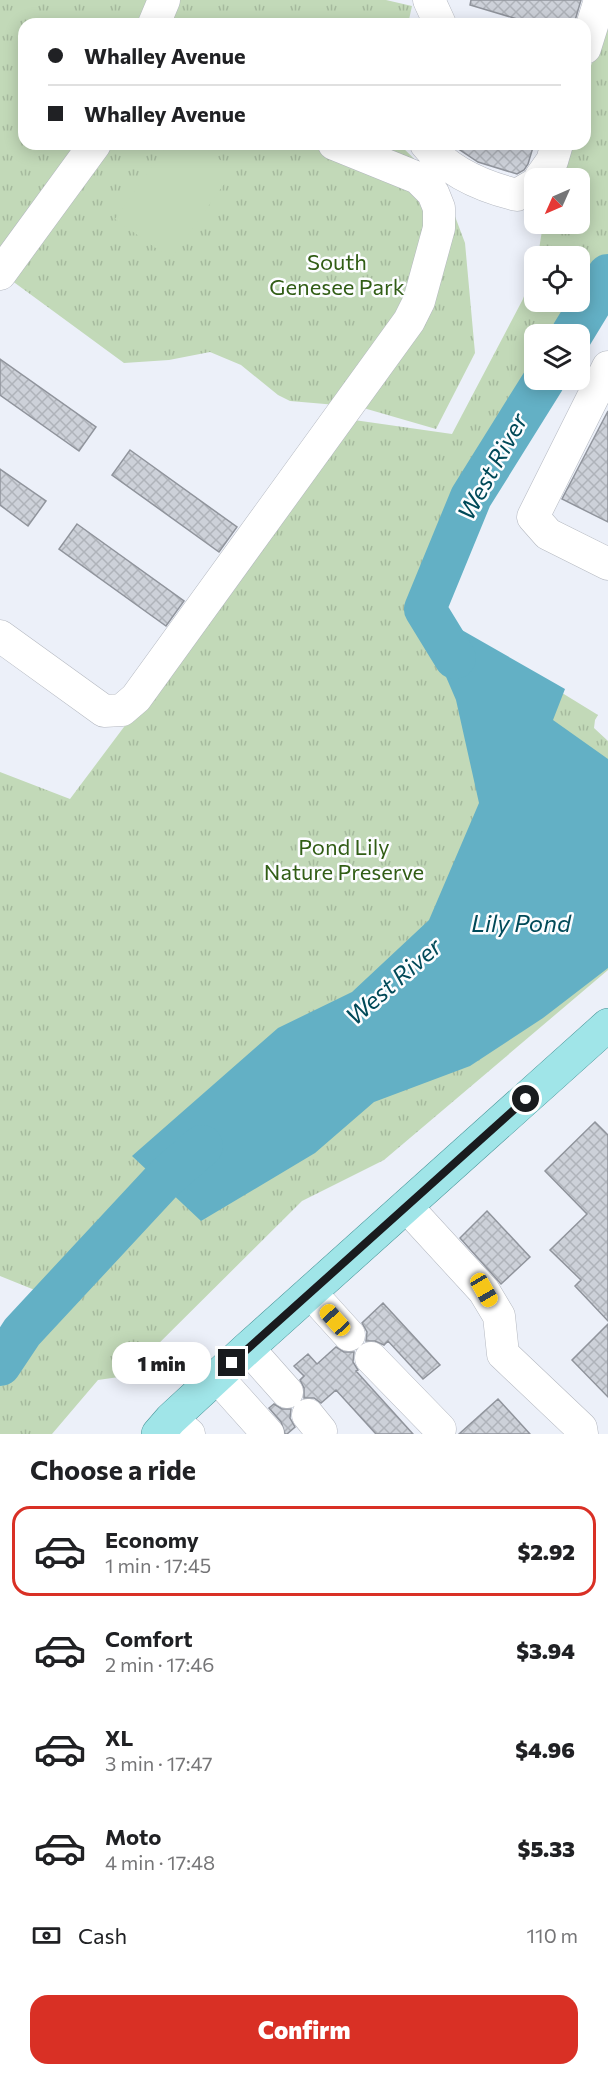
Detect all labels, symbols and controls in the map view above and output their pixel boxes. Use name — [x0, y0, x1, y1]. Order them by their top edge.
text: Whalley Avenue — [84, 42, 246, 69]
text: Whalley Avenue — [84, 100, 246, 127]
north arrow — [524, 168, 590, 234]
map controls — [524, 168, 590, 390]
button: locate — [524, 246, 590, 312]
park label: South Genesee Park — [269, 248, 405, 300]
button: layers — [524, 324, 590, 390]
water label: West River — [451, 407, 534, 525]
park label: Pond Lily Nature Preserve — [264, 833, 424, 885]
water label: Lily Pond — [471, 908, 572, 937]
water label: West River — [339, 930, 448, 1030]
route start — [512, 1085, 539, 1112]
car — [467, 1270, 501, 1310]
car — [316, 1301, 354, 1339]
callout: 1 min — [112, 1342, 211, 1384]
route end — [218, 1349, 245, 1376]
text: 1 min — [137, 1351, 186, 1375]
text: Choose a ride — [30, 1453, 196, 1486]
icon: car — [33, 1524, 87, 1578]
text: Economy — [105, 1526, 199, 1553]
text: $2.92 — [517, 1538, 575, 1565]
text: 1 min · 17:45 — [105, 1553, 211, 1577]
icon: car — [33, 1623, 87, 1677]
text: Comfort — [105, 1625, 193, 1652]
text: $3.94 — [516, 1637, 575, 1664]
text: 2 min · 17:46 — [105, 1652, 214, 1676]
icon: car — [33, 1722, 87, 1776]
text: XL — [105, 1724, 133, 1751]
text: $4.96 — [515, 1736, 575, 1763]
text: 3 min · 17:47 — [105, 1751, 213, 1775]
icon: car — [33, 1821, 87, 1875]
text: Moto — [105, 1823, 161, 1850]
text: $5.33 — [518, 1835, 575, 1862]
text: 4 min · 17:48 — [105, 1850, 215, 1874]
icon: cash — [30, 1919, 63, 1952]
text: Cash — [78, 1922, 127, 1949]
text: 110 m — [527, 1923, 578, 1947]
button: Confirm — [30, 1995, 578, 2064]

